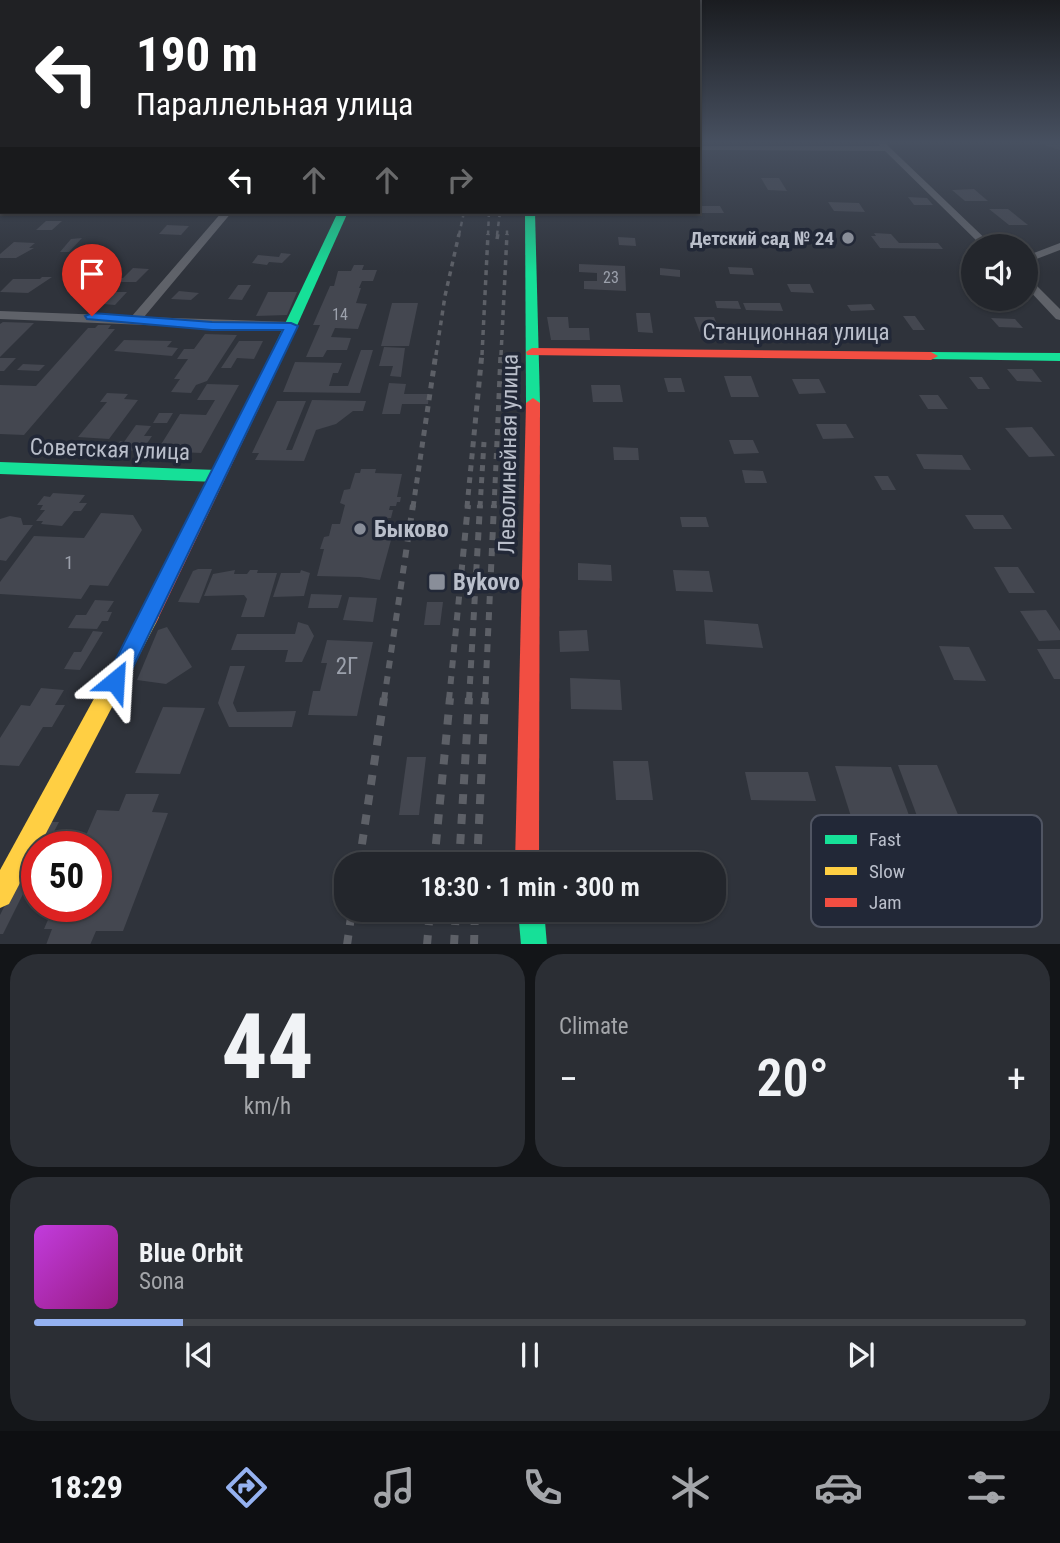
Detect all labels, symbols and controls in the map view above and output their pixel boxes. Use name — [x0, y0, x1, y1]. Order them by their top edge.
text: 190 m — [136, 26, 258, 83]
icon: left — [21, 28, 112, 119]
text: Параллельная улица — [136, 85, 413, 123]
icon: left — [222, 161, 260, 199]
icon: ahead — [295, 161, 333, 199]
icon: ahead — [368, 161, 406, 199]
icon: right — [441, 161, 479, 199]
place label: Детский сад № 24 — [690, 227, 834, 250]
marker: Детский сад № 24 — [840, 230, 856, 246]
map controls — [961, 234, 1038, 311]
button: sound — [961, 234, 1038, 311]
pin — [62, 244, 122, 316]
icon: arrive — [73, 255, 111, 293]
house number: 23 — [603, 268, 619, 287]
house number: 14 — [332, 305, 348, 324]
street label: Станционная улица — [702, 319, 890, 346]
street label: Леволинейная улица — [493, 354, 524, 554]
street label: Советская улица — [29, 433, 191, 466]
place label: Быково — [374, 516, 449, 543]
marker: Быково — [352, 521, 368, 537]
house number: 1 — [64, 551, 74, 574]
place label: Bykovo — [453, 569, 520, 596]
marker: Bykovo — [427, 572, 447, 592]
position arrow — [78, 644, 152, 718]
house number: 2Г — [336, 653, 358, 680]
legend — [811, 815, 1042, 927]
text: Fast — [869, 828, 901, 851]
speed limit sign: 50 — [21, 831, 112, 922]
text: Slow — [869, 860, 905, 883]
text: 18:30 · 1 min · 300 m — [420, 872, 640, 902]
text: Jam — [869, 891, 902, 914]
text: 44 — [222, 994, 313, 1100]
text: Climate — [559, 1013, 629, 1040]
text: 20° — [756, 1048, 829, 1109]
text: − — [559, 1057, 578, 1101]
text: + — [1007, 1057, 1026, 1101]
text: km/h — [244, 1093, 291, 1120]
text: Blue Orbit — [139, 1238, 243, 1268]
text: Sona — [139, 1268, 185, 1295]
icon: previous — [180, 1336, 218, 1374]
icon: pause — [511, 1336, 549, 1374]
icon: next — [842, 1336, 880, 1374]
icon: directions — [222, 1463, 271, 1512]
icon: music — [370, 1463, 419, 1512]
icon: phone — [518, 1463, 567, 1512]
icon: climate — [666, 1463, 715, 1512]
icon: car — [814, 1463, 863, 1512]
icon: filters — [962, 1463, 1011, 1512]
text: 18:29 — [49, 1468, 123, 1506]

